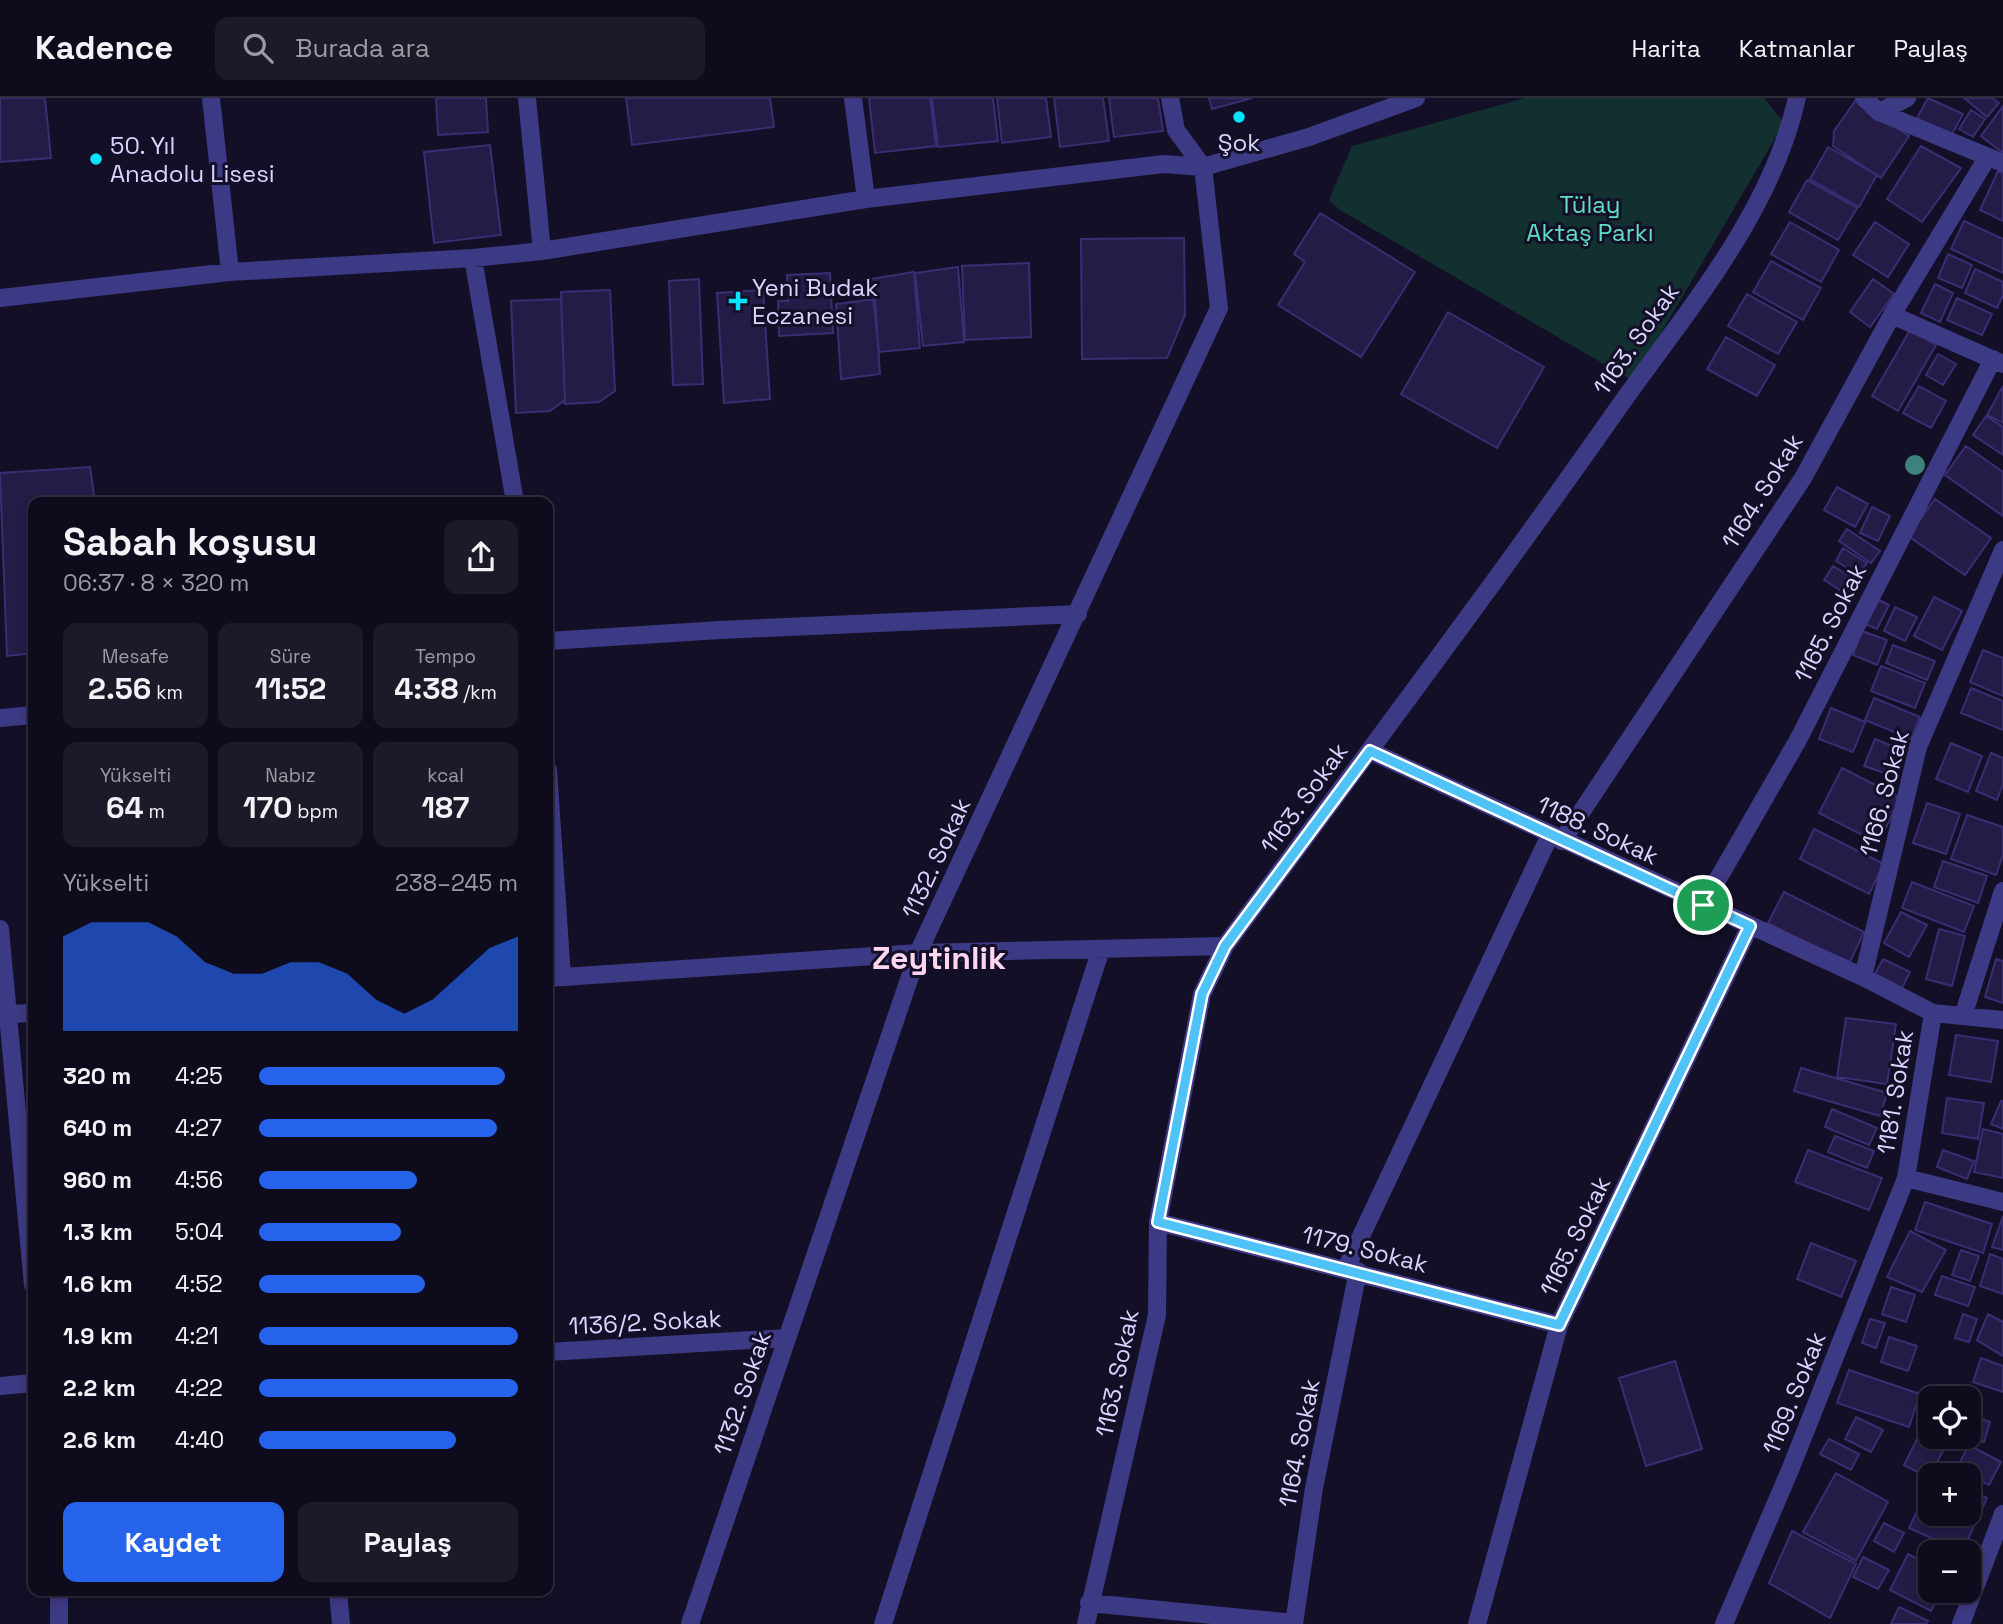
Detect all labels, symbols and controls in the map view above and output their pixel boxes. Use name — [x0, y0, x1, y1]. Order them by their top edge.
search box — [215, 17, 705, 80]
text: Kadence — [35, 27, 173, 69]
icon: search — [239, 29, 277, 67]
text: Burada ara — [295, 31, 430, 65]
text: Harita — [1632, 33, 1701, 64]
text: Katmanlar — [1739, 33, 1855, 64]
text: Paylaş — [1893, 33, 1968, 64]
marker: Şok — [1231, 109, 1247, 125]
place label: Şok — [1218, 127, 1260, 158]
place label: 50. Yıl Anadolu Lisesi — [110, 130, 275, 189]
marker: 50. Yıl Anadolu Lisesi — [88, 151, 104, 167]
park label: Tülay Aktaş Parkı — [1526, 189, 1654, 248]
place label: Yeni Budak Eczanesi — [752, 272, 878, 331]
street label: 1163. Sokak — [1586, 277, 1686, 401]
marker: Yeni Budak Eczanesi — [730, 293, 746, 309]
street label: 1164. Sokak — [1714, 428, 1810, 554]
text: Sabah koşusu — [63, 518, 317, 566]
button: share — [444, 520, 518, 594]
street label: 1165. Sokak — [1787, 558, 1873, 688]
text: 06:37 · 8 × 320 m — [63, 568, 249, 598]
text: Mesafe — [102, 644, 169, 669]
text: Süre — [270, 644, 311, 669]
text: Tempo — [415, 644, 476, 669]
text: 2.56 — [88, 669, 151, 708]
text: 11:52 — [255, 669, 326, 708]
text: 4:38 — [394, 669, 458, 708]
text: km — [151, 680, 183, 705]
text: /km — [458, 680, 497, 705]
street label: 1166. Sokak — [1852, 726, 1916, 860]
street label: 1163. Sokak — [1253, 736, 1355, 860]
text: Yükselti — [100, 763, 171, 788]
text: Nabız — [265, 763, 316, 788]
text: kcal — [427, 763, 464, 788]
text: 64 — [106, 788, 144, 827]
text: 170 — [243, 788, 292, 827]
text: 187 — [422, 788, 469, 827]
street label: 1188. Sokak — [1532, 788, 1664, 872]
street label: 1132. Sokak — [895, 793, 977, 923]
text: m — [144, 799, 165, 824]
text: bpm — [292, 799, 338, 824]
text: Yükselti — [63, 868, 149, 898]
text: 238–245 m — [395, 868, 518, 898]
pin — [1673, 875, 1733, 935]
icon: arrive — [1684, 886, 1722, 924]
district label: Zeytinlik — [872, 938, 1006, 978]
street label: 1181. Sokak — [1870, 1028, 1920, 1156]
text: 320 m — [63, 1061, 131, 1091]
text: 4:25 — [175, 1061, 223, 1091]
text: 640 m — [63, 1113, 132, 1143]
text: 4:27 — [175, 1113, 222, 1143]
text: 960 m — [63, 1165, 132, 1195]
text: 4:56 — [175, 1165, 223, 1195]
street label: 1165. Sokak — [1533, 1171, 1617, 1301]
text: 1.3 km — [63, 1217, 133, 1247]
text: 5:04 — [175, 1217, 224, 1247]
street label: 1179. Sokak — [1299, 1218, 1431, 1280]
text: 1.6 km — [63, 1269, 133, 1299]
text: 4:52 — [175, 1269, 223, 1299]
street label: 1136/2. Sokak — [568, 1303, 722, 1341]
street label: 1163. Sokak — [1088, 1306, 1146, 1440]
text: 1.9 km — [63, 1321, 133, 1351]
text: 4:21 — [175, 1321, 219, 1351]
street label: 1132. Sokak — [706, 1327, 778, 1459]
street label: 1169. Sokak — [1755, 1327, 1833, 1459]
text: 2.2 km — [63, 1373, 136, 1403]
text: 4:22 — [175, 1373, 223, 1403]
street label: 1164. Sokak — [1271, 1376, 1327, 1510]
map controls — [1918, 1386, 1981, 1603]
button: locate — [1918, 1386, 1981, 1449]
text: 2.6 km — [63, 1425, 136, 1455]
text: 4:40 — [175, 1425, 224, 1455]
button: + — [1918, 1463, 1981, 1526]
button: Kaydet — [63, 1502, 284, 1582]
button: Paylaş — [298, 1502, 518, 1582]
button: − — [1918, 1540, 1981, 1603]

